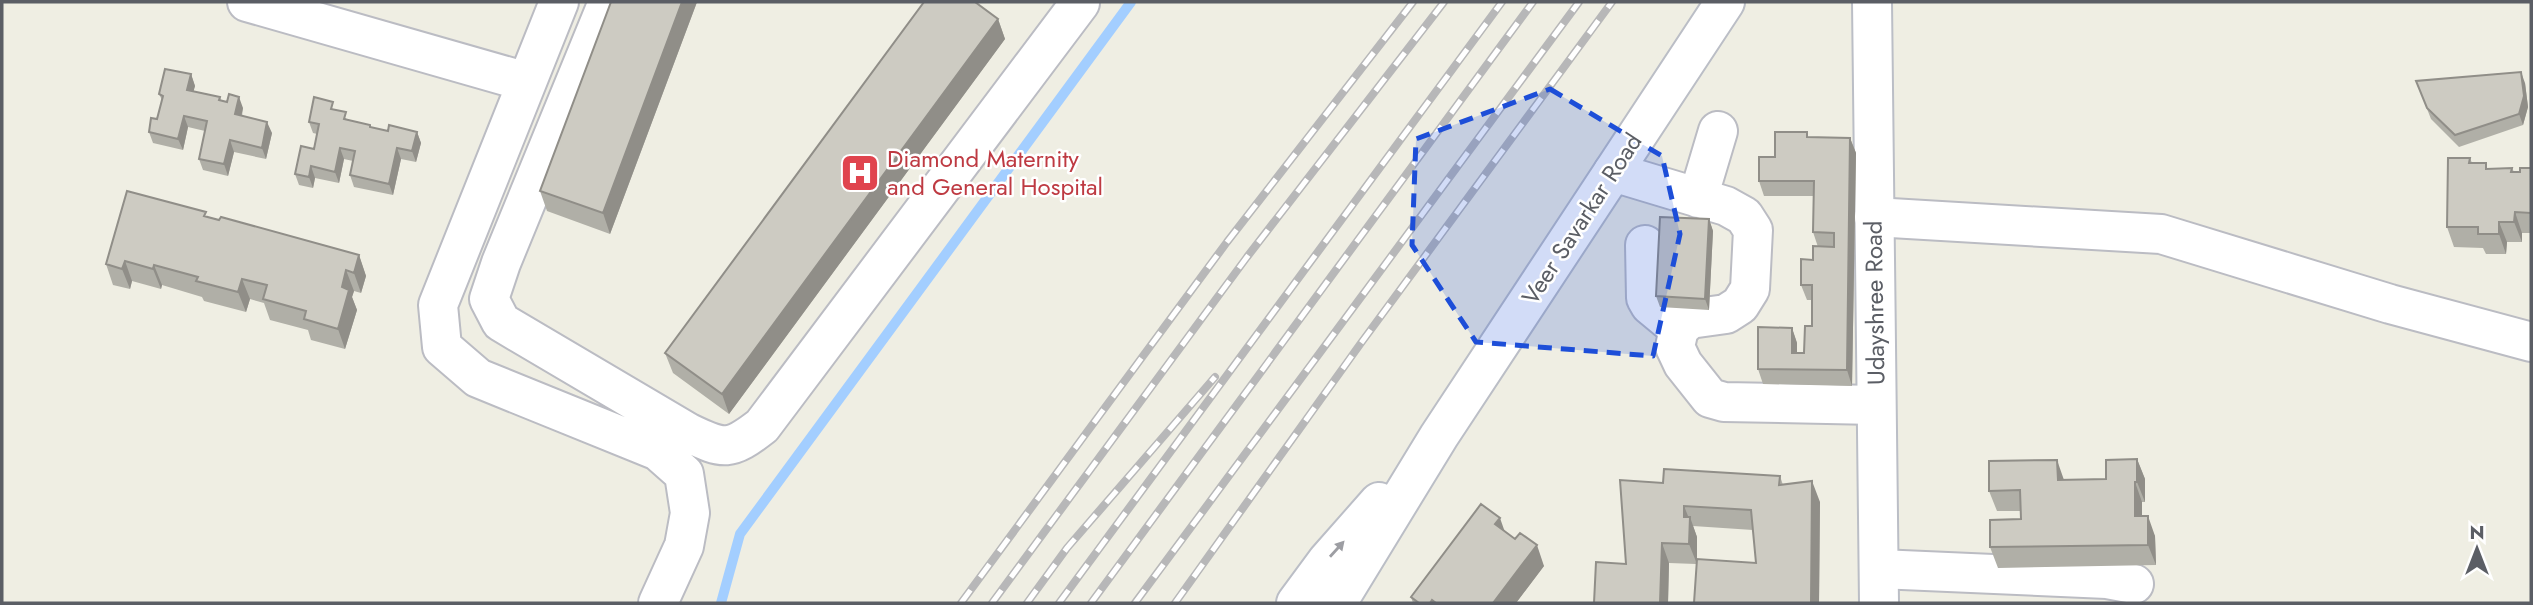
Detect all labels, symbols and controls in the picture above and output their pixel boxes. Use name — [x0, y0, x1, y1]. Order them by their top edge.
street label: Veer Savarkar Road — [1513, 126, 1650, 311]
place label: Diamond Maternity and General Hospital — [887, 141, 1103, 204]
hospital icon: Diamond Maternity and General Hospital — [839, 152, 881, 194]
street label: Udayshree Road — [1856, 220, 1893, 386]
north arrow — [2442, 514, 2512, 584]
text: N — [2469, 519, 2485, 546]
one-way arrow — [1329, 540, 1345, 558]

